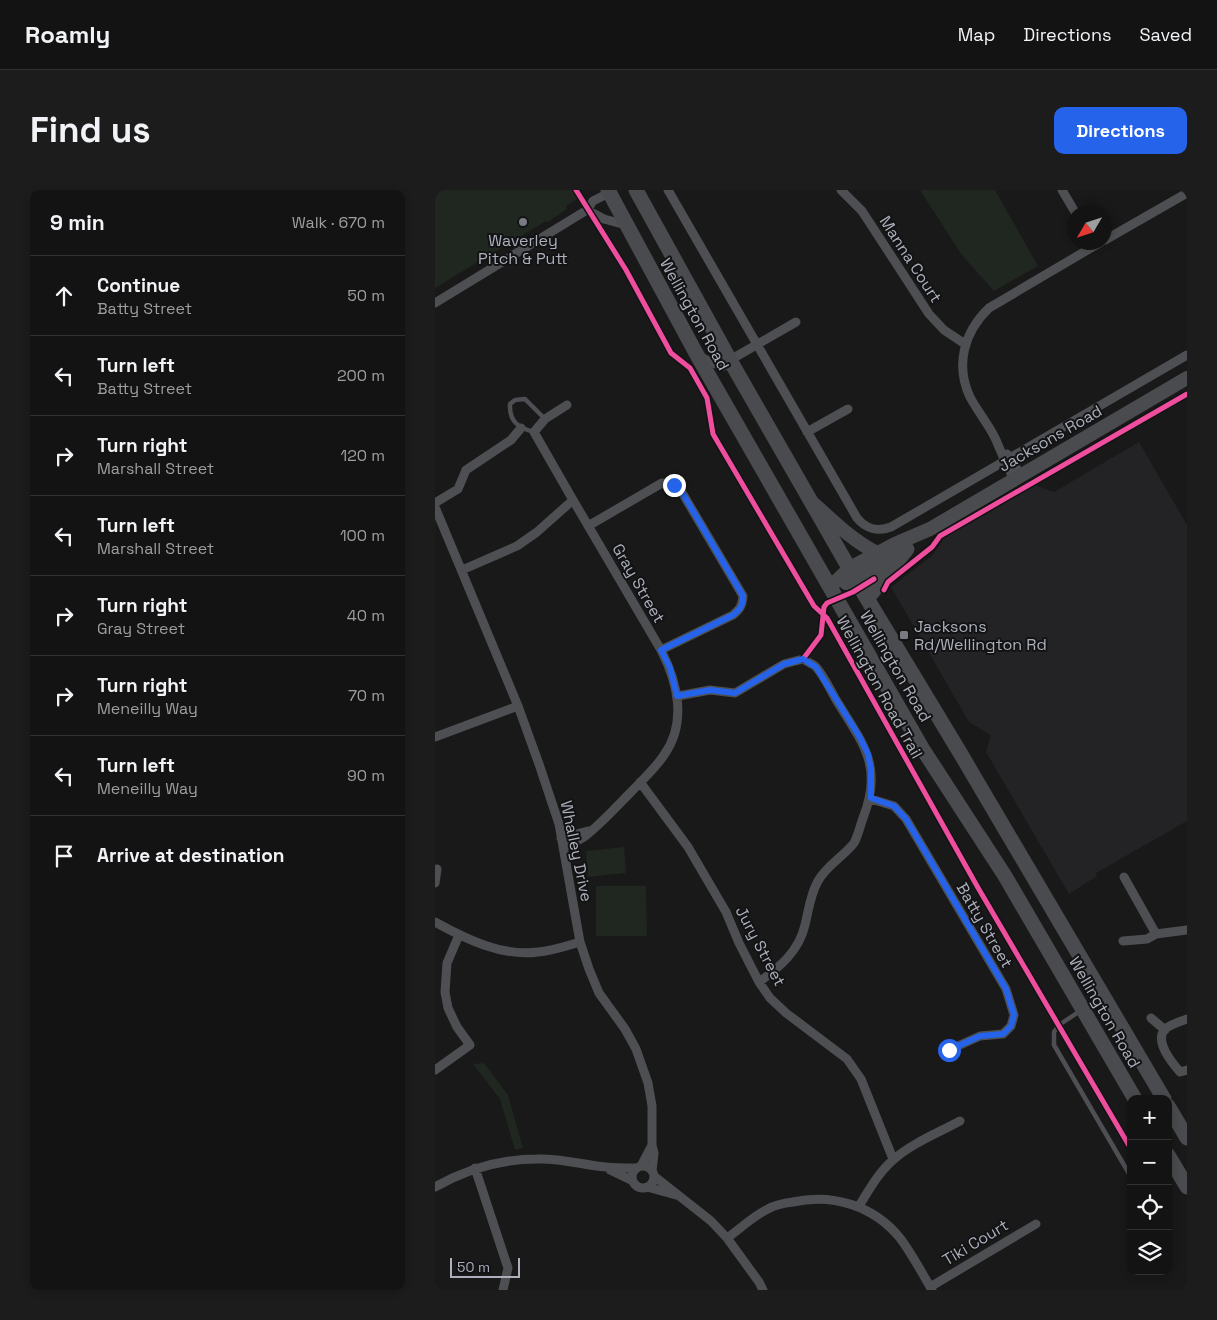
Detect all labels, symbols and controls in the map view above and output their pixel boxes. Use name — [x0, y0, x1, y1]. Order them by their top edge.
text: Roamly — [25, 19, 110, 50]
text: Map — [958, 23, 995, 46]
text: Directions — [1023, 23, 1112, 46]
text: Saved — [1140, 23, 1192, 46]
button: Directions — [1054, 107, 1187, 154]
text: Find us — [30, 108, 151, 152]
north arrow — [1067, 205, 1112, 250]
text: 9 min — [50, 209, 105, 236]
text: Walk · 670 m — [292, 212, 385, 233]
street label: Manna Court — [875, 212, 946, 307]
marker: Waverley Pitch & Putt — [517, 216, 529, 228]
place label: Waverley Pitch & Putt — [478, 230, 568, 269]
street label: Wellington Road — [655, 254, 734, 374]
text: Continue — [97, 273, 180, 298]
icon: ahead — [50, 282, 78, 310]
text: 50 m — [347, 285, 385, 306]
text: Batty Street — [97, 298, 192, 319]
text: Turn left — [97, 353, 175, 378]
icon: left — [50, 362, 78, 390]
text: 200 m — [337, 365, 385, 386]
text: Batty Street — [97, 378, 192, 399]
street label: Jacksons Road — [995, 400, 1106, 477]
text: Turn right — [97, 433, 187, 458]
icon: right — [50, 442, 78, 470]
text: 120 m — [341, 445, 385, 466]
text: Marshall Street — [97, 458, 214, 479]
route end — [663, 474, 686, 497]
text: Turn left — [97, 513, 175, 538]
icon: left — [50, 522, 78, 550]
text: 100 m — [340, 525, 385, 546]
text: Marshall Street — [97, 538, 214, 559]
street label: Gray Street — [607, 540, 670, 627]
text: Turn right — [97, 593, 187, 618]
icon: right — [50, 602, 78, 630]
text: 40 m — [347, 605, 385, 626]
street label: Wellington Road — [855, 607, 936, 726]
street label: Wellington Road Trail — [832, 612, 928, 762]
place label: Jacksons Rd/Wellington Rd — [914, 616, 1047, 655]
text: Gray Street — [97, 618, 185, 639]
marker: Jacksons Rd/Wellington Rd — [898, 629, 910, 641]
text: Turn right — [97, 673, 187, 698]
icon: right — [50, 682, 78, 710]
text: 70 m — [348, 685, 385, 706]
text: Meneilly Way — [97, 698, 198, 719]
text: Turn left — [97, 753, 175, 778]
icon: left — [50, 762, 78, 790]
text: 90 m — [347, 765, 385, 786]
text: Meneilly Way — [97, 778, 198, 799]
street label: Whalley Drive — [556, 799, 597, 903]
icon: arrive — [50, 842, 78, 870]
text: Arrive at destination — [97, 843, 285, 868]
street label: Batty Street — [952, 879, 1017, 972]
street label: Jury Street — [731, 903, 790, 990]
street label: Wellington Road — [1064, 953, 1145, 1072]
route start — [938, 1039, 961, 1062]
map controls — [1127, 1095, 1172, 1275]
button: + — [1127, 1095, 1172, 1140]
button: − — [1127, 1140, 1172, 1185]
button: locate — [1127, 1185, 1172, 1230]
street label: Tiki Court — [938, 1215, 1012, 1270]
button: layers — [1127, 1230, 1172, 1275]
scale bar — [450, 1255, 520, 1278]
text: 50 m — [457, 1258, 490, 1276]

